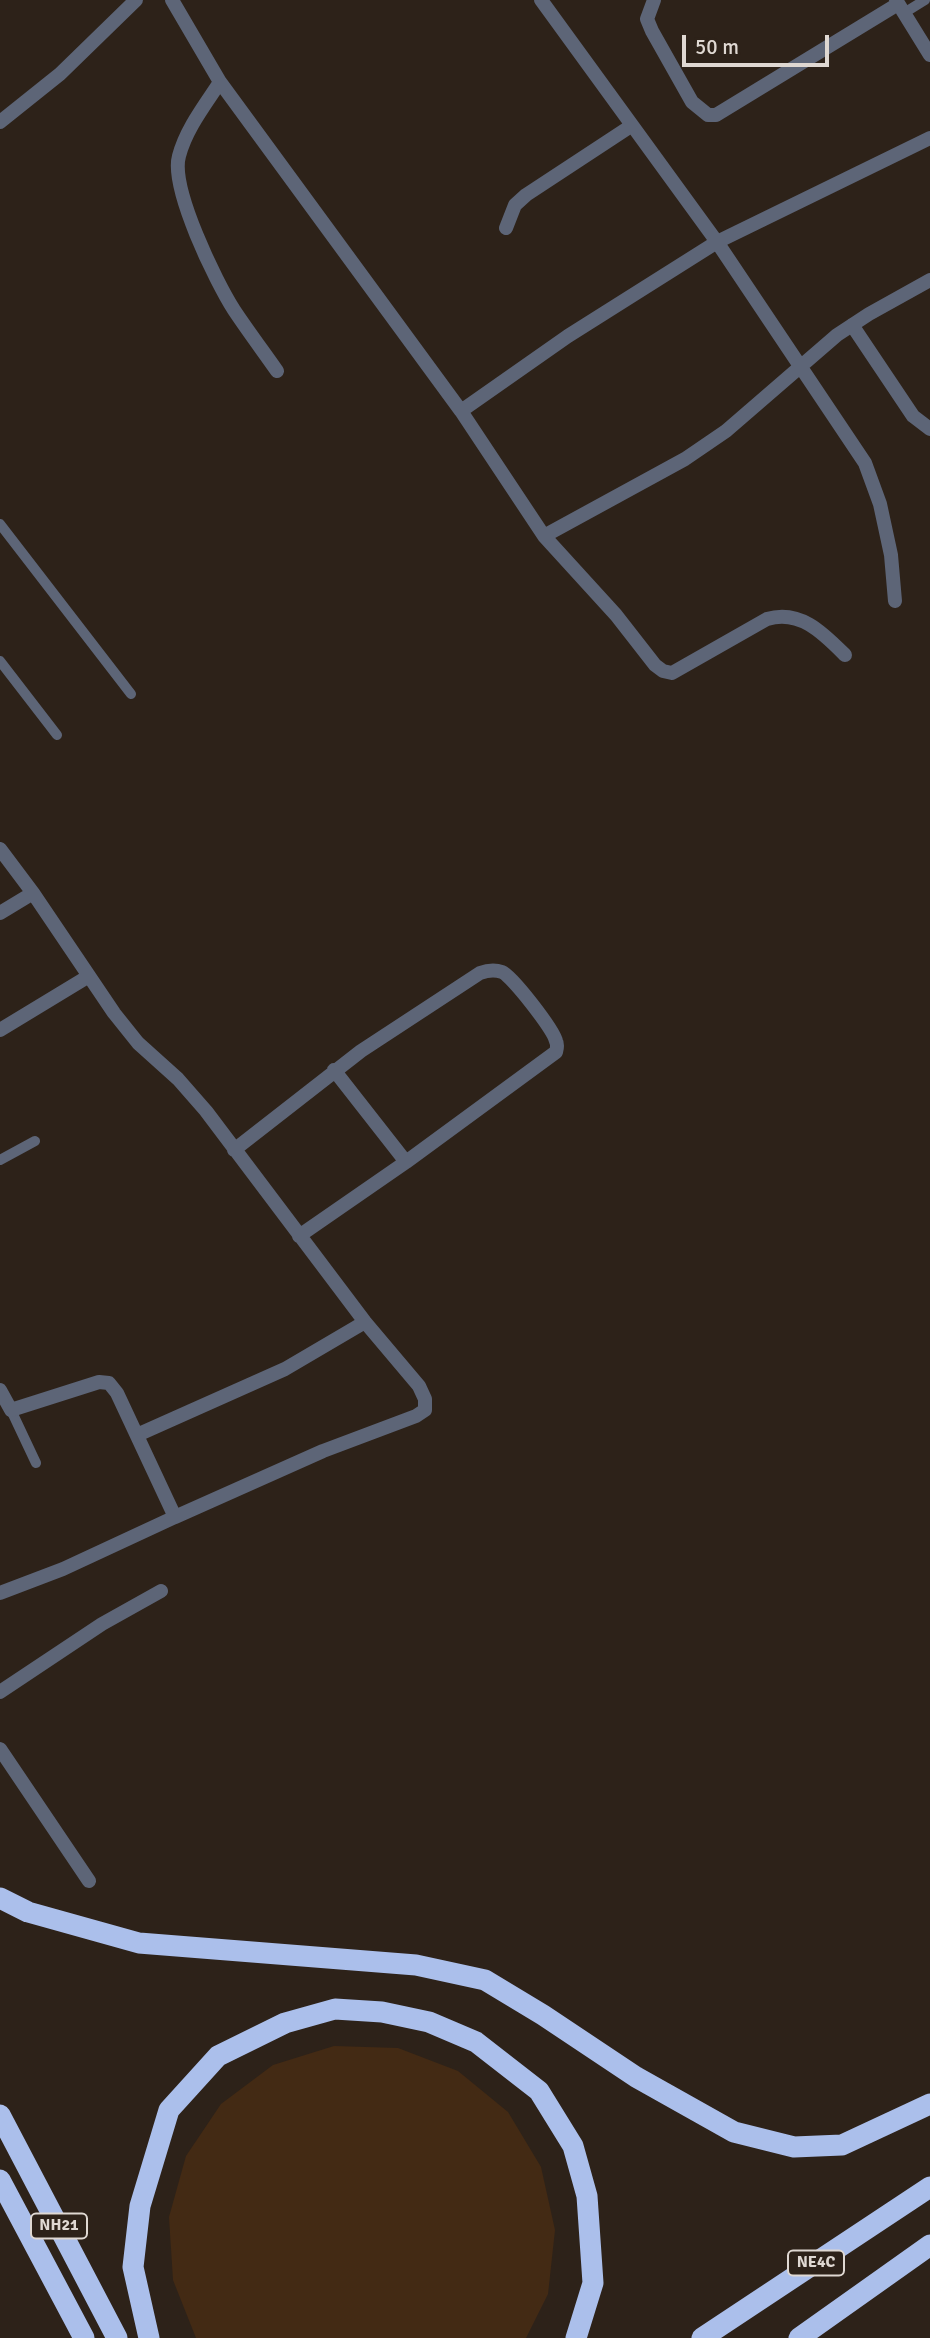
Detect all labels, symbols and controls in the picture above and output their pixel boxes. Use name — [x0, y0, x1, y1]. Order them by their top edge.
scale bar — [685, 21, 832, 65]
text: 50 m — [695, 34, 739, 60]
road number: NH21 — [31, 2214, 87, 2238]
road number: NE4C — [788, 2250, 844, 2276]

